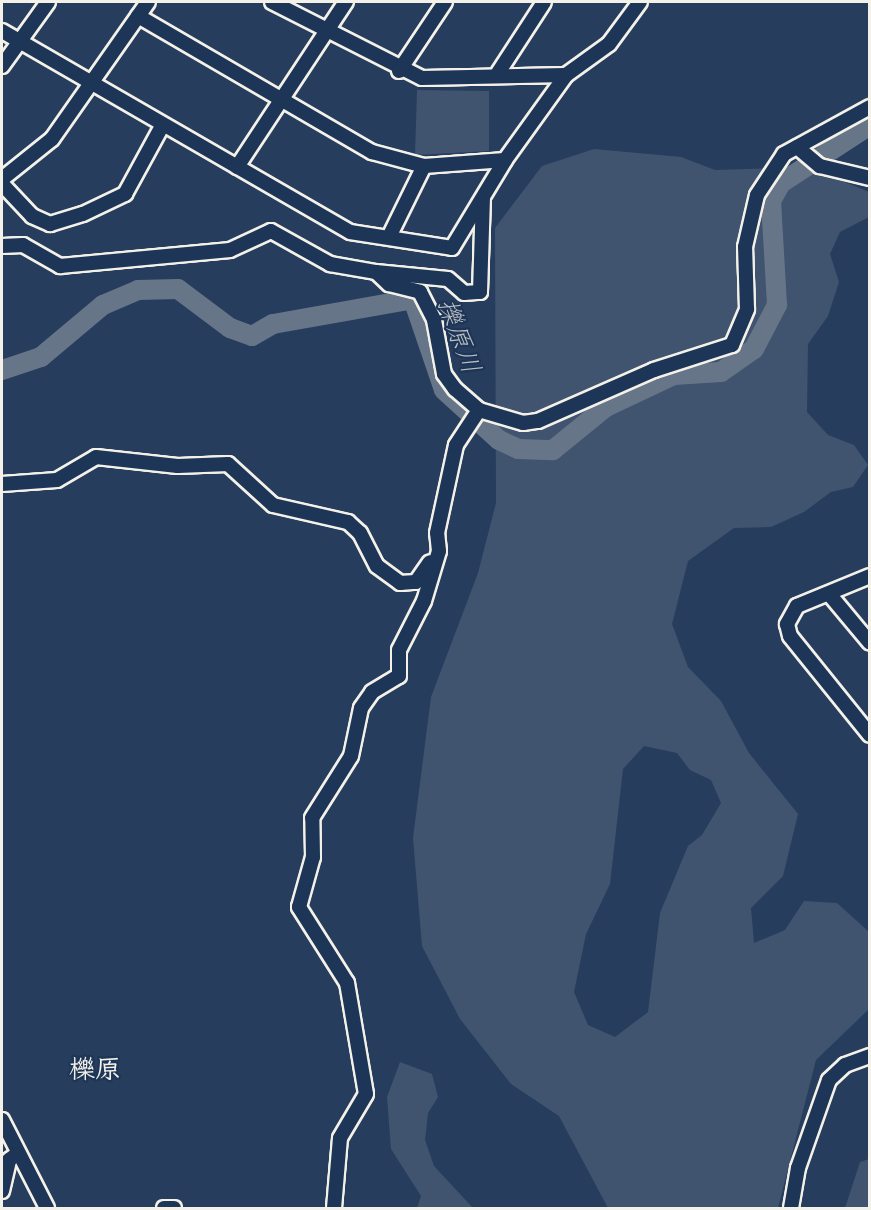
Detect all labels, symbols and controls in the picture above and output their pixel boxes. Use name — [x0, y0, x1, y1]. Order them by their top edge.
water label: 擽原川 — [428, 295, 484, 379]
district label: 櫟原 — [69, 1057, 121, 1089]

